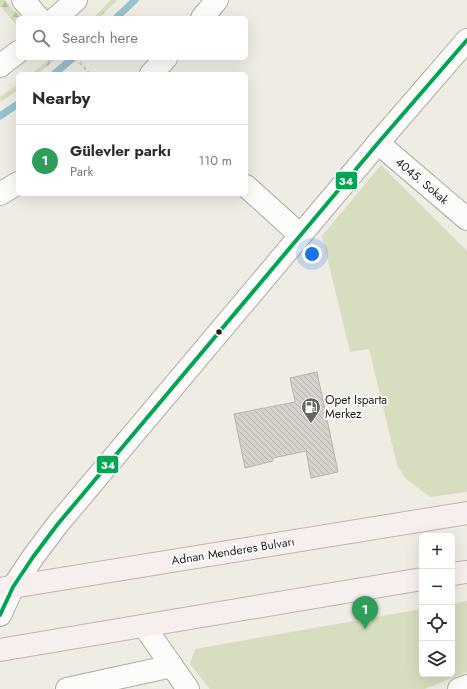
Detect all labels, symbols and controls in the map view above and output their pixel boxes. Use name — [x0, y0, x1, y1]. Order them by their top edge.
search box — [16, 16, 248, 60]
icon: search — [30, 27, 52, 49]
text: Search here — [62, 27, 138, 49]
text: Nearby — [32, 86, 90, 110]
text: Gülevler parkı — [70, 140, 171, 162]
text: 1 — [42, 151, 48, 170]
text: 110 m — [198, 151, 232, 170]
street label: 4045. Sokak — [391, 153, 453, 209]
text: Park — [70, 162, 93, 181]
line badge: 34 — [335, 171, 358, 190]
text: 34 — [339, 173, 354, 189]
your location — [302, 244, 322, 264]
unlabelled marker — [214, 327, 224, 337]
place label: Opet Isparta Merkez — [325, 391, 387, 423]
fuel station icon: Opet Isparta Merkez — [300, 396, 322, 424]
line badge: 34 — [96, 455, 119, 474]
text: 34 — [101, 457, 116, 473]
street label: Adnan Menderes Bulvarı — [170, 532, 296, 570]
map controls — [419, 533, 455, 677]
button: + — [419, 533, 455, 569]
button: − — [419, 569, 455, 605]
pin: 1 — [352, 596, 378, 629]
button: locate — [419, 605, 455, 641]
button: layers — [419, 641, 455, 677]

